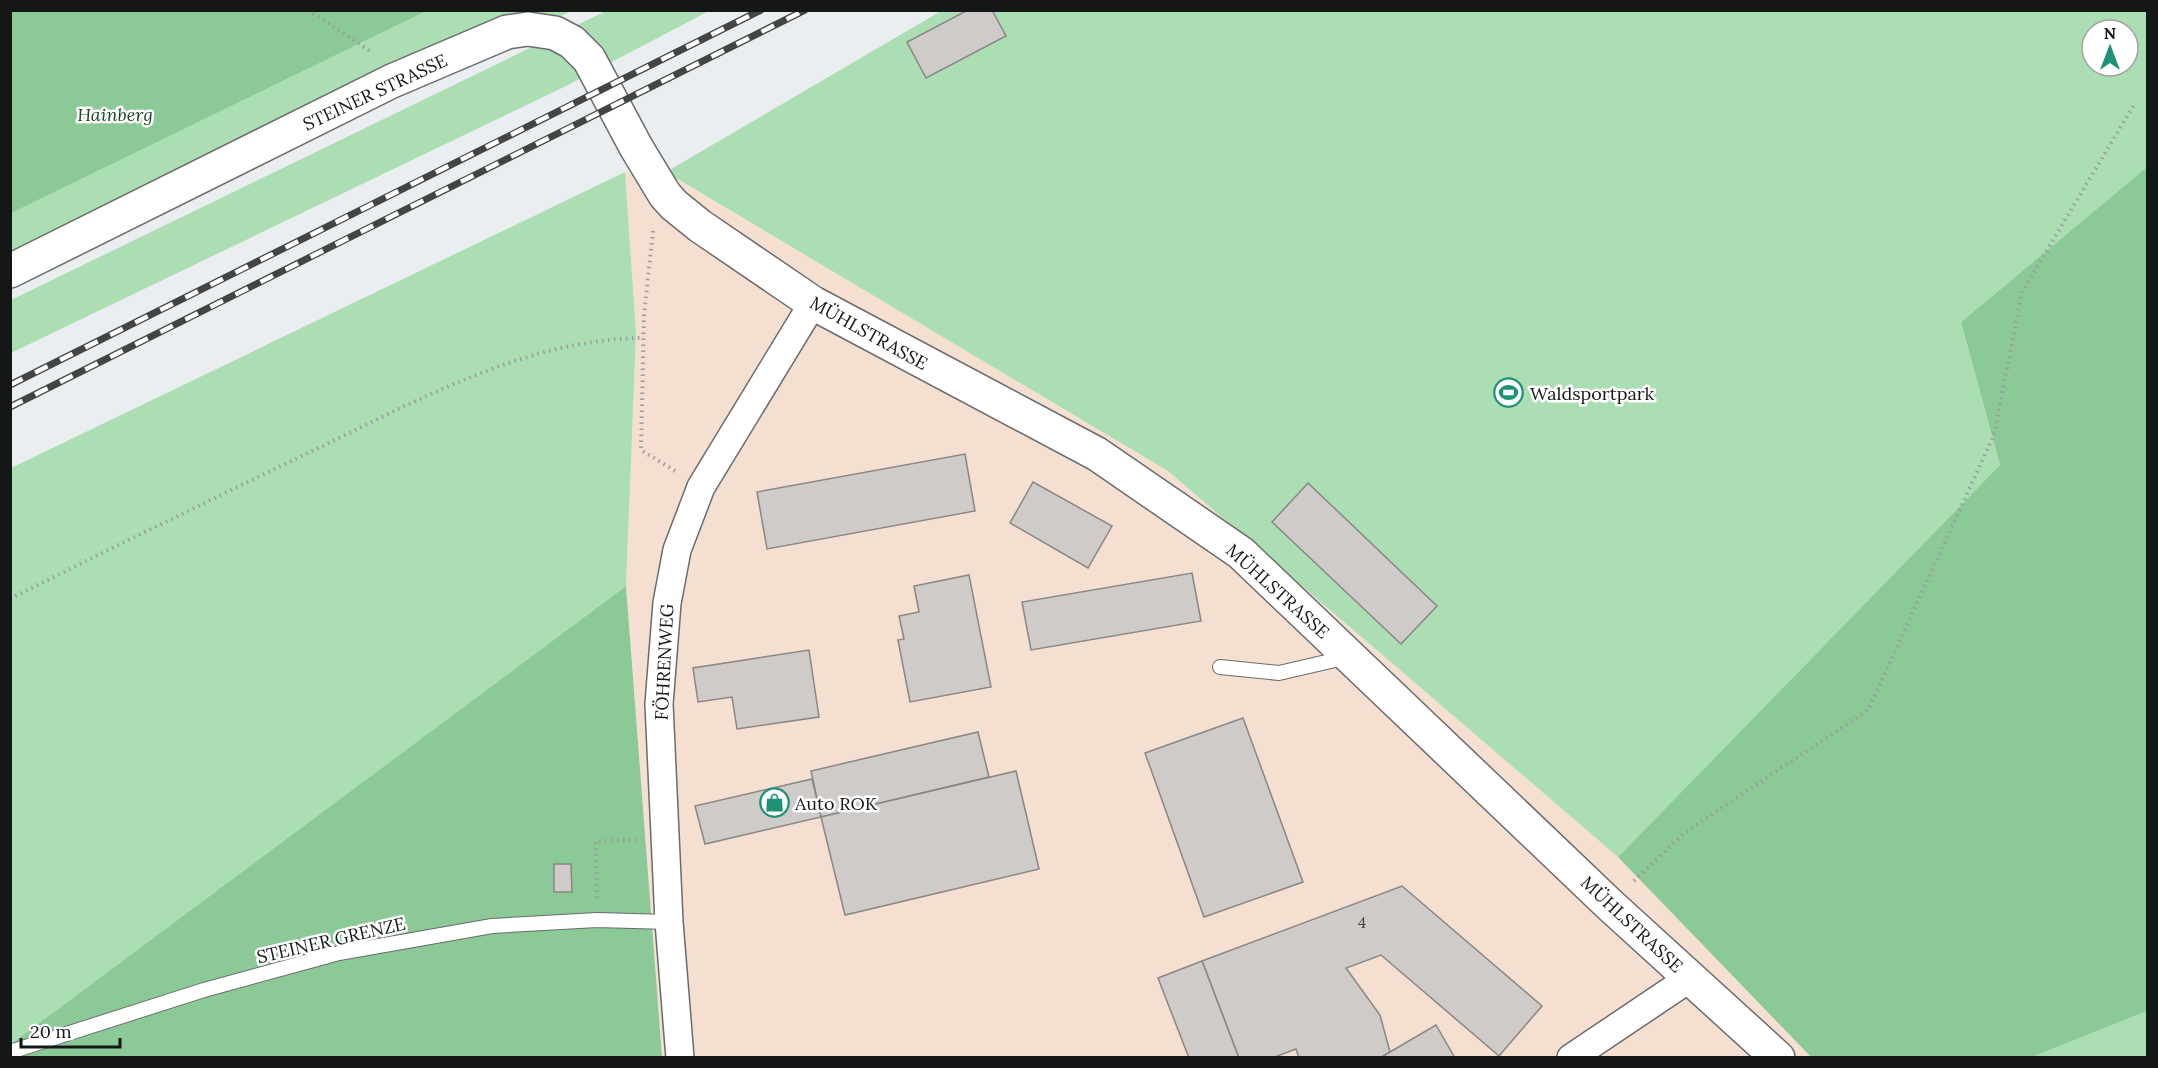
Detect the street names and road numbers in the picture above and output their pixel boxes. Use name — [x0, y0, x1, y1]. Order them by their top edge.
street label: STEINER STRASSE — [299, 48, 451, 136]
street label: MÜHLSTRASSE — [806, 291, 932, 375]
street label: MÜHLSTRASSE — [1222, 539, 1334, 643]
street label: FÖHRENWEG — [649, 603, 679, 721]
street label: MÜHLSTRASSE — [1576, 871, 1688, 977]
street label: STEINER GRENZE — [254, 912, 408, 968]

